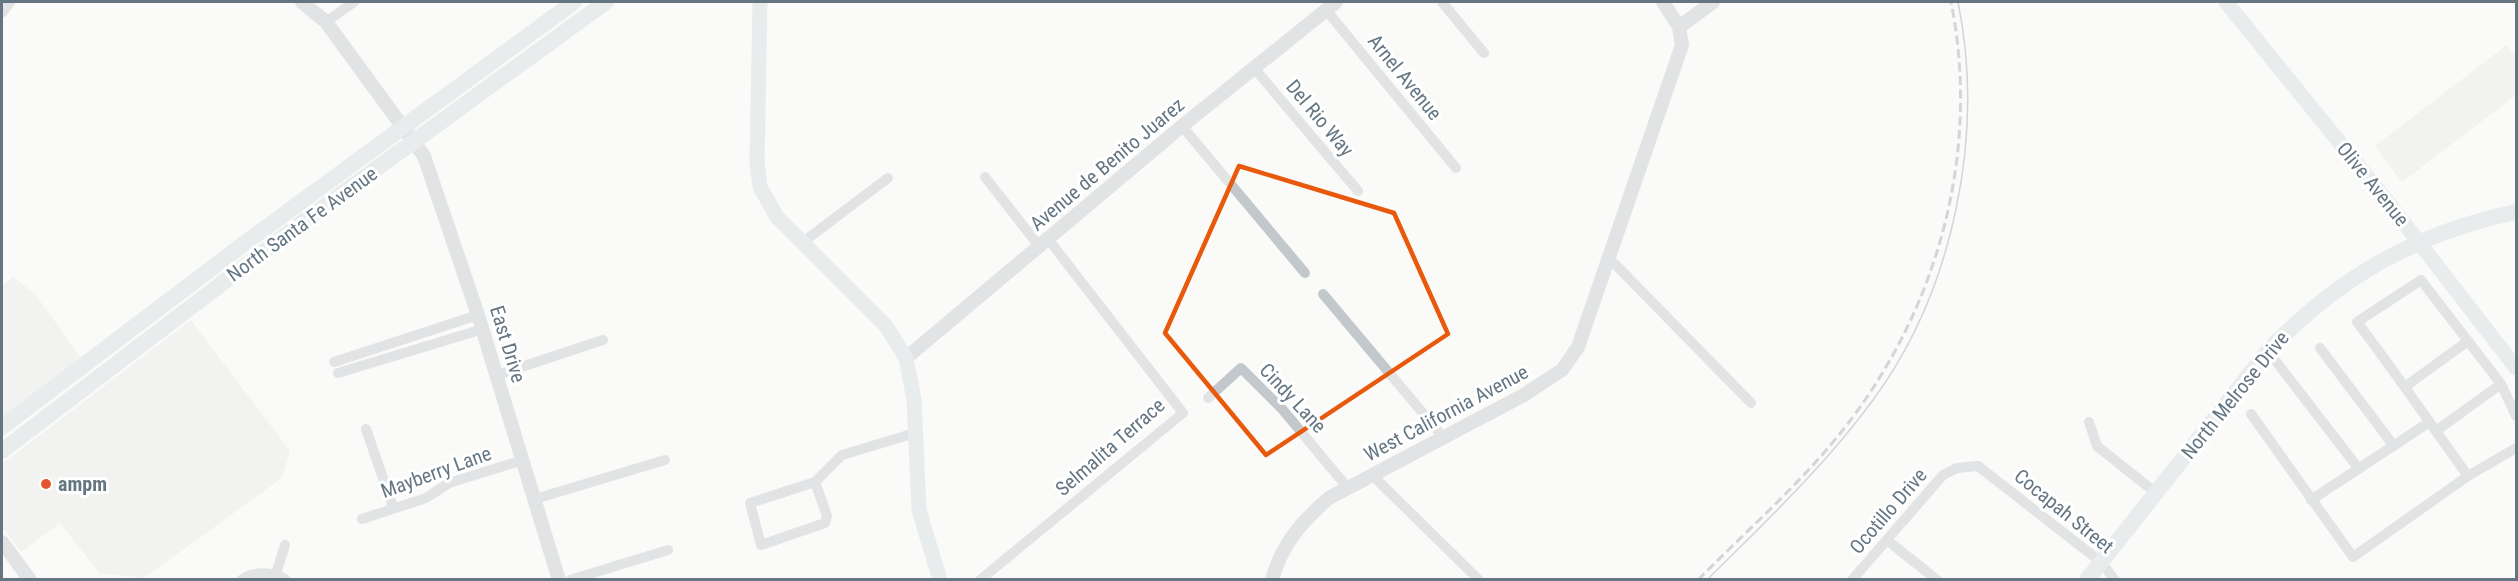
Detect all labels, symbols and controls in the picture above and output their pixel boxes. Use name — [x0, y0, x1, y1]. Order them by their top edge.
street label: Arnel Avenue — [1363, 29, 1447, 125]
street label: Del Rio Way — [1281, 75, 1359, 161]
street label: Avenue de Benito Juarez — [1025, 92, 1189, 236]
street label: Olive Avenue — [2332, 137, 2414, 231]
street label: North Santa Fe Avenue — [222, 161, 382, 287]
street label: East Drive — [485, 303, 531, 385]
street label: North Melrose Drive — [2176, 326, 2294, 464]
street label: Cindy Lane — [1255, 358, 1331, 438]
street label: West California Avenue — [1360, 360, 1532, 466]
street label: Selmalita Terrace — [1051, 393, 1169, 501]
street label: Mayberry Lane — [378, 441, 494, 503]
street label: Ocotillo Drive — [1844, 463, 1932, 559]
street label: Cocapah Street — [2010, 464, 2119, 558]
place label: ampm — [58, 472, 107, 496]
marker: ampm — [39, 477, 53, 491]

